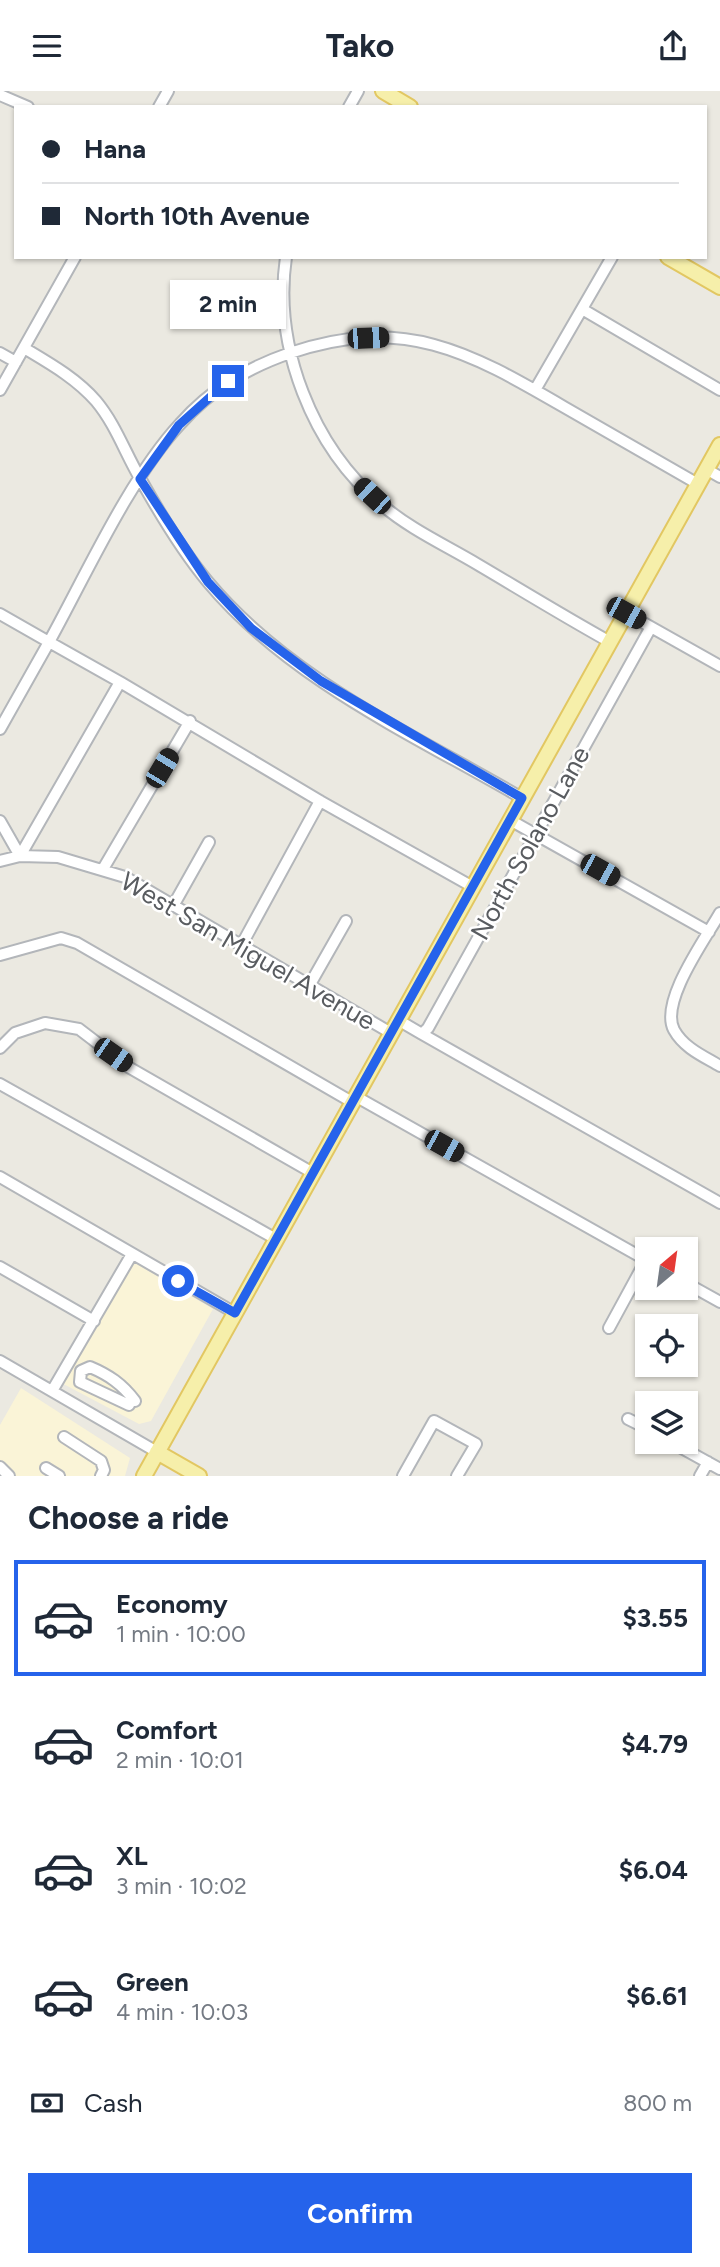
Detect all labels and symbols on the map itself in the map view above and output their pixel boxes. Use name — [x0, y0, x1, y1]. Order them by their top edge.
callout: 2 min — [170, 279, 286, 329]
car — [347, 327, 390, 349]
route end — [212, 365, 244, 397]
car — [350, 474, 395, 518]
car — [603, 594, 650, 632]
street label: North Solano Lane — [464, 741, 596, 945]
car — [143, 745, 182, 791]
car — [577, 851, 624, 889]
street label: West San Miguel Avenue — [115, 865, 381, 1037]
car — [90, 1034, 137, 1076]
car — [421, 1127, 468, 1165]
north arrow — [635, 1237, 698, 1300]
route start — [162, 1265, 194, 1297]

